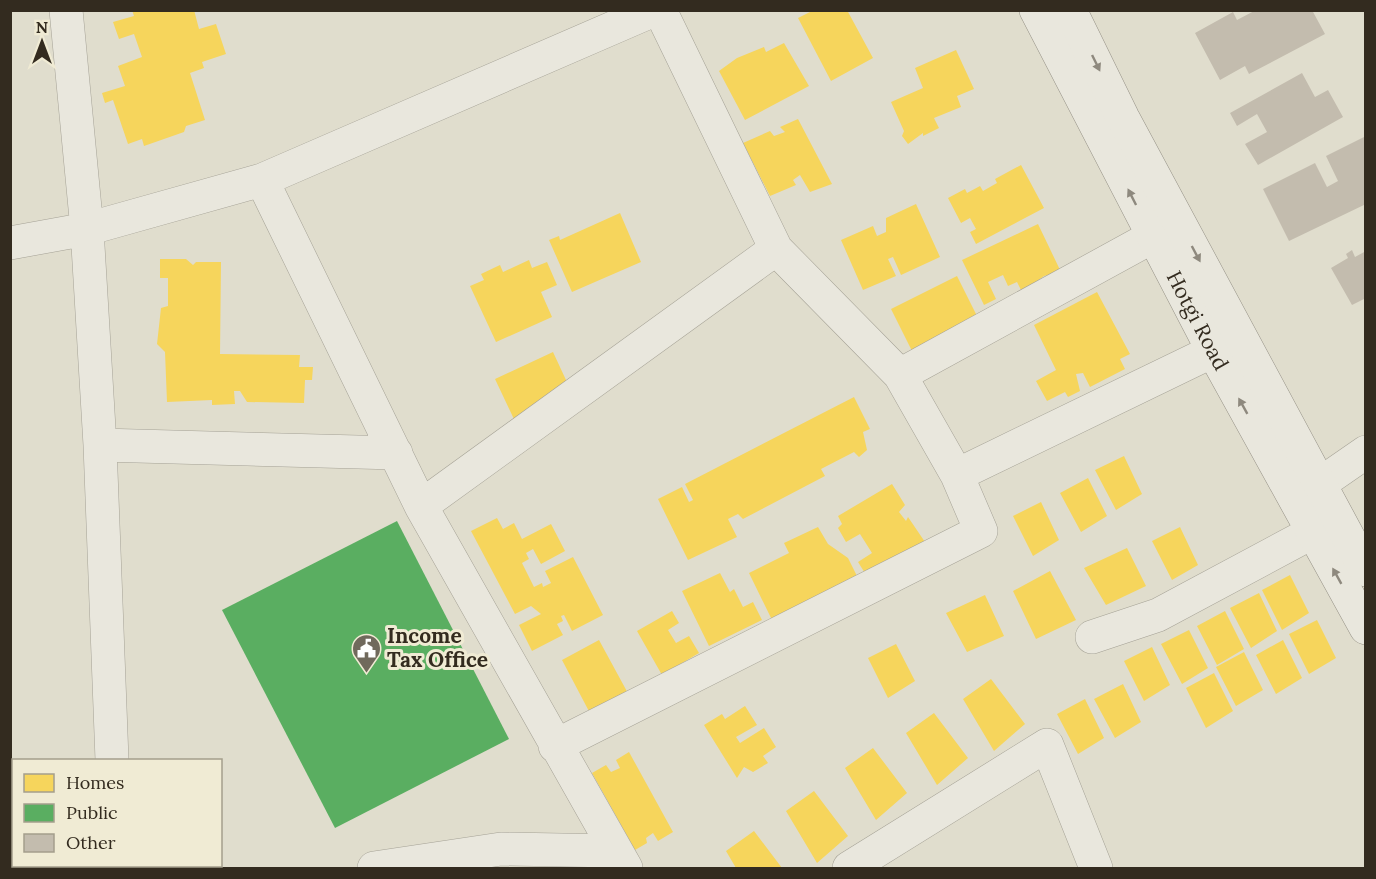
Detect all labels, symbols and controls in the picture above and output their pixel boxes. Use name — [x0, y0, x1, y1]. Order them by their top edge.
north arrow — [12, 12, 72, 72]
text: N — [36, 17, 48, 37]
one-way arrow — [1090, 54, 1100, 72]
one-way arrow — [1127, 188, 1136, 205]
one-way arrow — [1191, 246, 1201, 263]
street label: Hotgi Road — [1161, 266, 1235, 375]
one-way arrow — [1238, 397, 1248, 414]
one-way arrow — [1332, 568, 1342, 585]
place label: Income Tax Office — [387, 622, 488, 673]
public building icon: Income Tax Office — [350, 632, 382, 674]
legend — [12, 759, 222, 867]
text: Homes — [66, 771, 124, 794]
text: Public — [66, 801, 118, 824]
text: Other — [66, 831, 116, 854]

